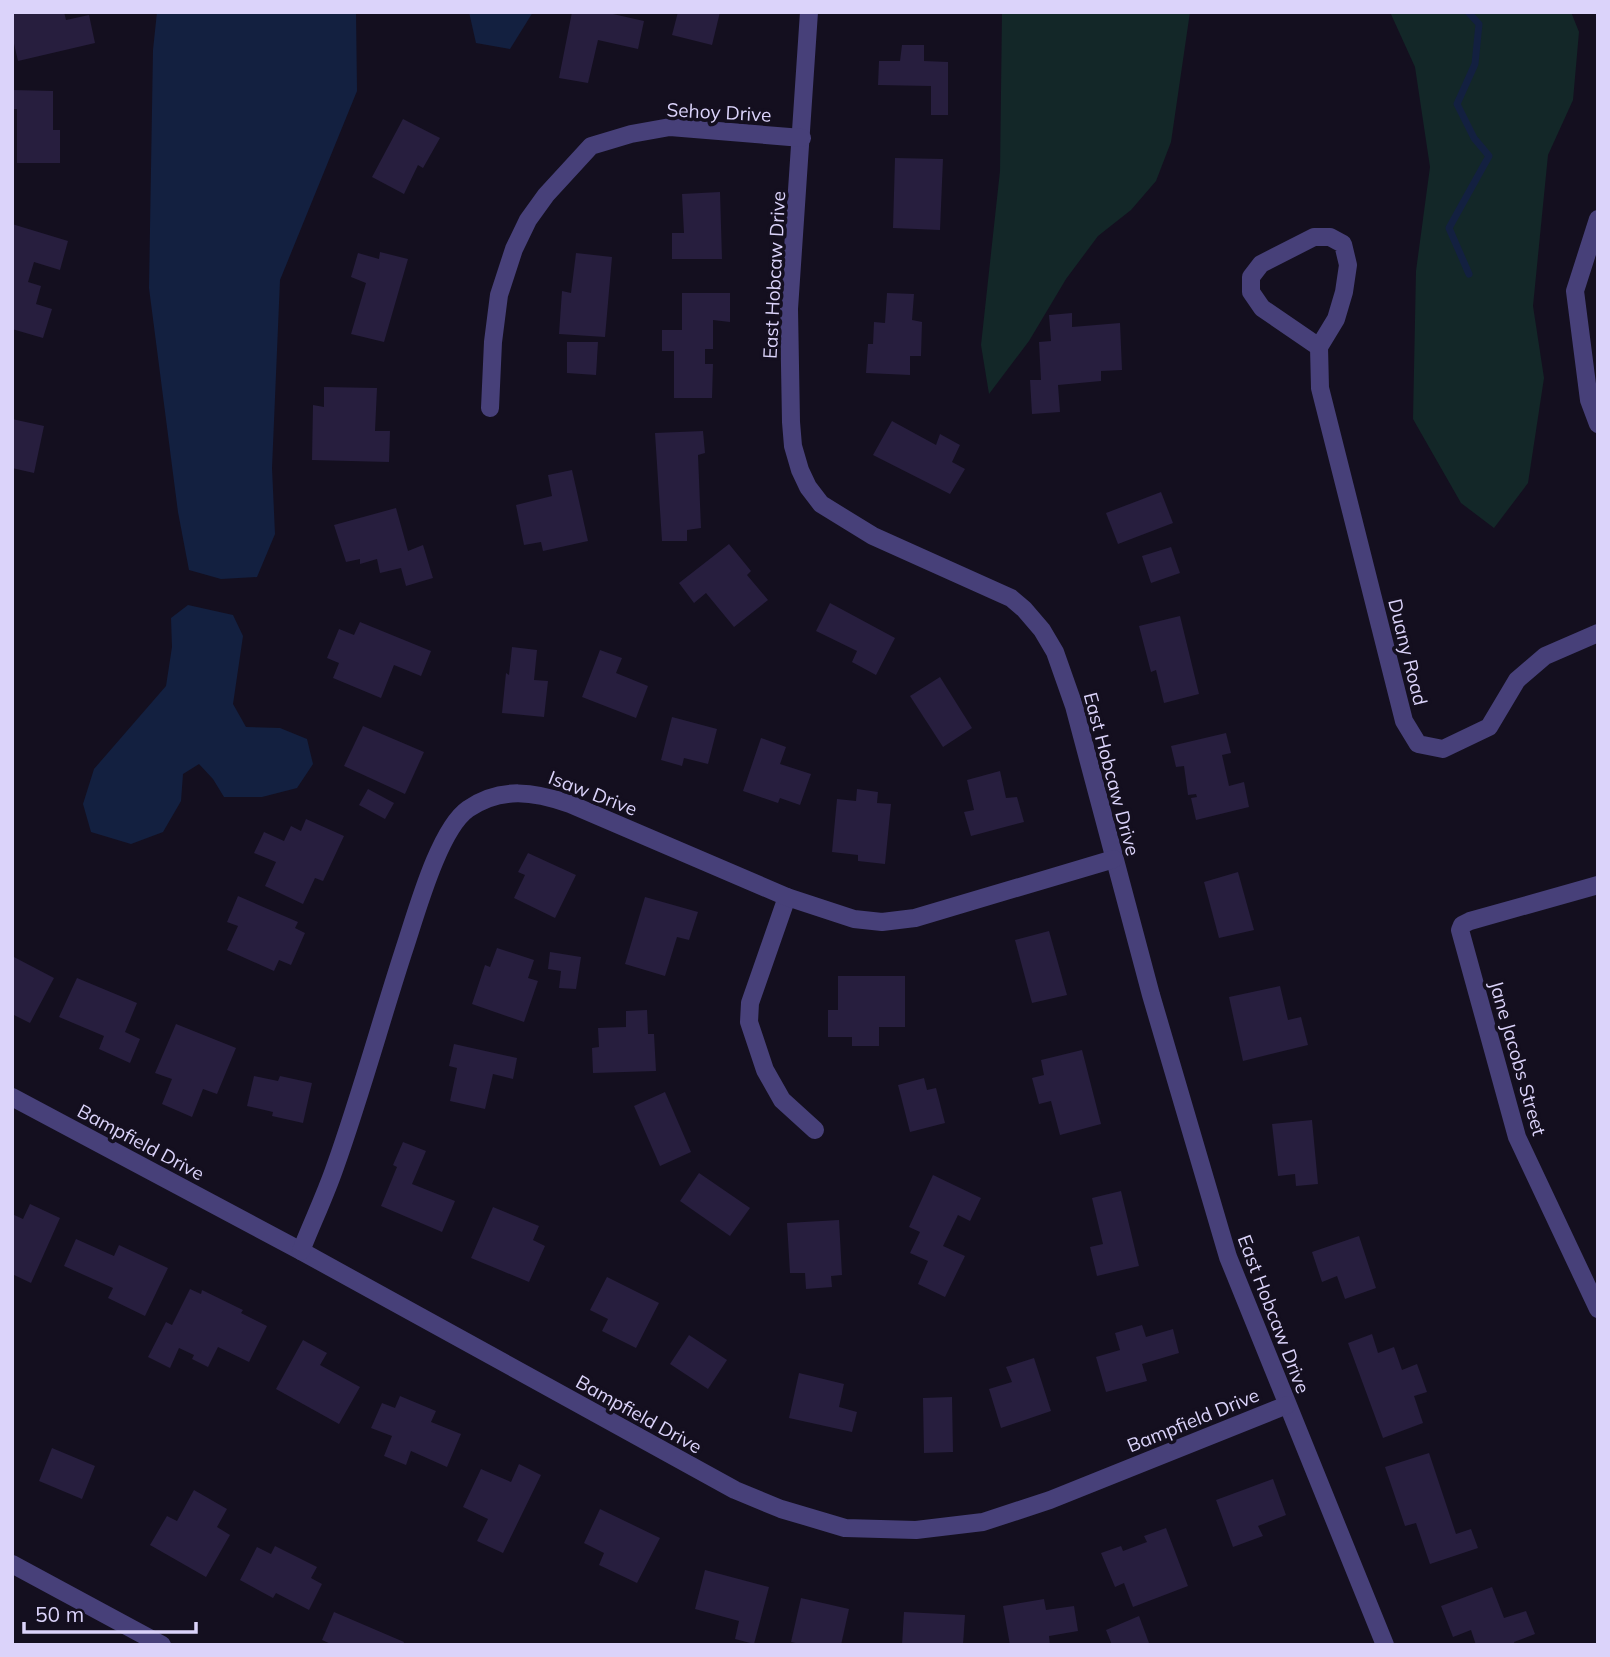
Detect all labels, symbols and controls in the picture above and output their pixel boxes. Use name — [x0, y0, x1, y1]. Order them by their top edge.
street label: Sehoy Drive — [666, 97, 772, 127]
street label: East Hobcaw Drive — [758, 190, 790, 360]
street label: Duany Road — [1383, 596, 1433, 708]
street label: East Hobcaw Drive — [1079, 690, 1145, 858]
street label: Isaw Drive — [545, 765, 641, 821]
street label: Jane Jacobs Street — [1484, 978, 1552, 1139]
street label: Bampfield Drive — [73, 1098, 209, 1186]
street label: East Hobcaw Drive — [1233, 1231, 1315, 1397]
street label: Bampfield Drive — [572, 1369, 706, 1459]
street label: Bampfield Drive — [1123, 1383, 1263, 1457]
scale bar — [24, 1590, 196, 1634]
text: 50 m — [35, 1601, 84, 1627]

